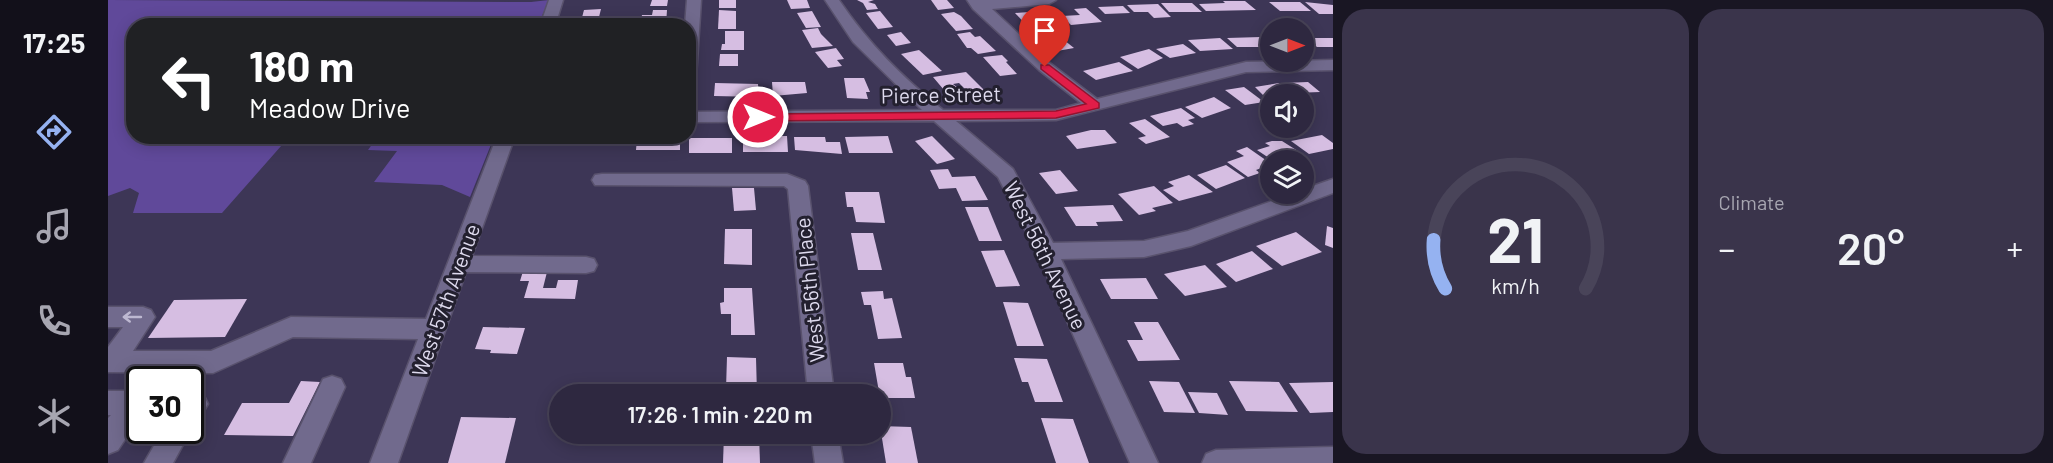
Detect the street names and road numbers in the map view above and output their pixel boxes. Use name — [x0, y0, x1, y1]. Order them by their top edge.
street label: Pierce Street — [881, 80, 1001, 108]
street label: West 56th Avenue — [999, 177, 1093, 333]
street label: West 56th Place — [789, 217, 829, 363]
street label: West 57th Avenue — [406, 220, 484, 380]

